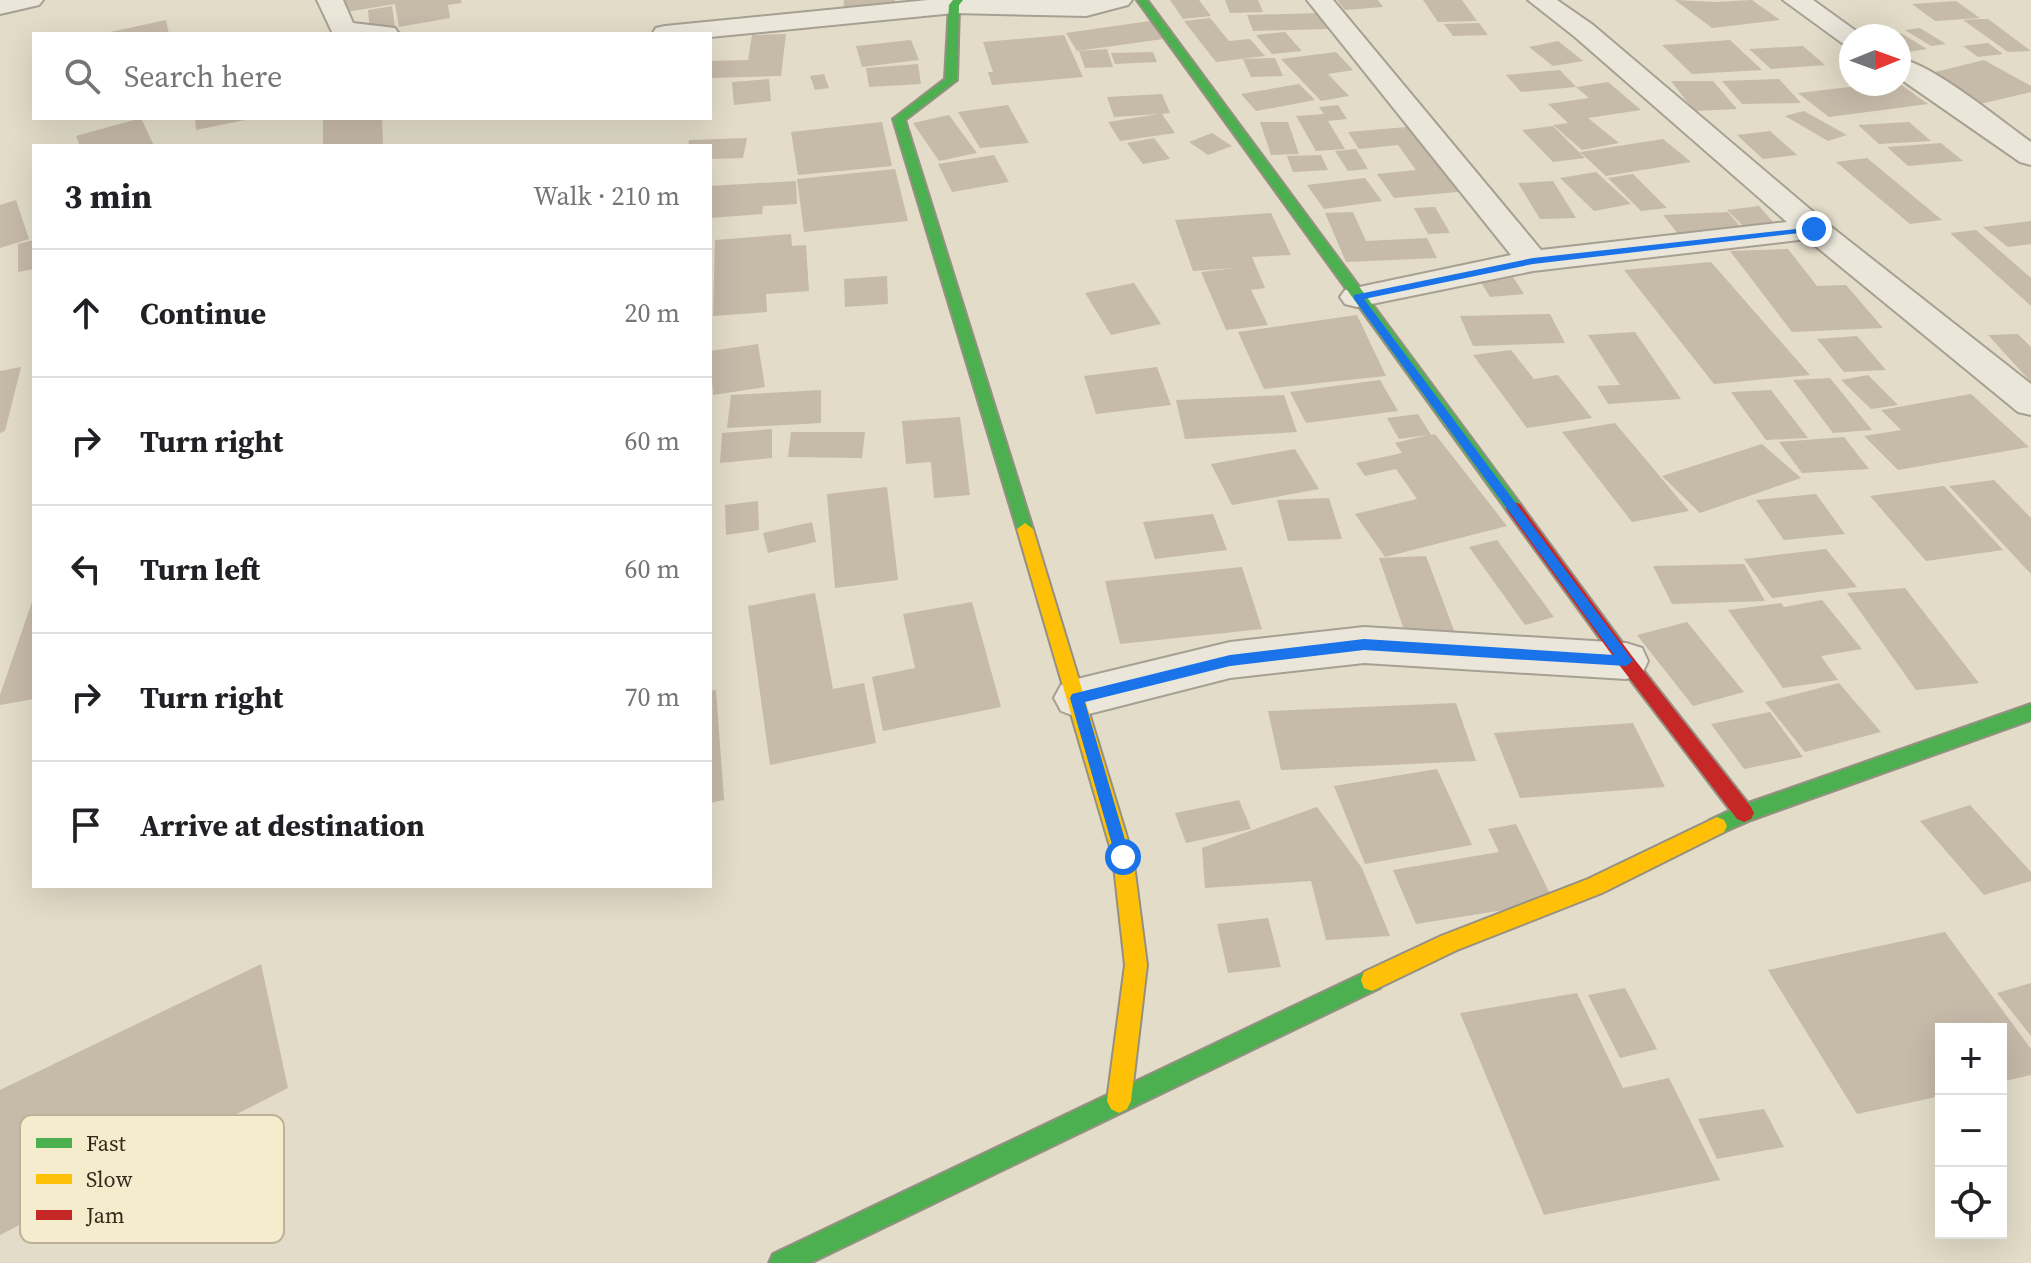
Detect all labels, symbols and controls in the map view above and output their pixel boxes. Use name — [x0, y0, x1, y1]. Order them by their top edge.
north arrow — [1839, 24, 1911, 96]
search box — [32, 32, 712, 120]
icon: search — [60, 54, 104, 98]
text: Search here — [124, 56, 282, 97]
text: 3 min — [64, 173, 152, 219]
text: Walk · 210 m — [533, 178, 680, 214]
route end — [1796, 211, 1832, 247]
icon: ahead — [64, 291, 108, 335]
text: Continue — [140, 293, 266, 334]
text: 20 m — [625, 295, 680, 331]
icon: right — [64, 419, 108, 463]
text: Turn right — [140, 421, 283, 462]
text: 60 m — [625, 423, 680, 459]
icon: left — [64, 547, 108, 591]
text: Turn left — [140, 549, 260, 590]
text: 60 m — [625, 551, 680, 587]
icon: right — [64, 675, 108, 719]
text: Turn right — [140, 677, 283, 718]
text: 70 m — [625, 679, 680, 715]
icon: arrive — [64, 803, 108, 847]
text: Arrive at destination — [140, 805, 425, 846]
route start — [1105, 839, 1141, 875]
map controls — [1935, 1023, 2007, 1239]
button: + — [1935, 1023, 2007, 1095]
button: − — [1935, 1095, 2007, 1167]
legend — [20, 1115, 284, 1243]
text: Fast — [86, 1128, 127, 1158]
text: Slow — [86, 1164, 133, 1194]
button: locate — [1935, 1167, 2007, 1239]
text: Jam — [85, 1200, 125, 1230]

